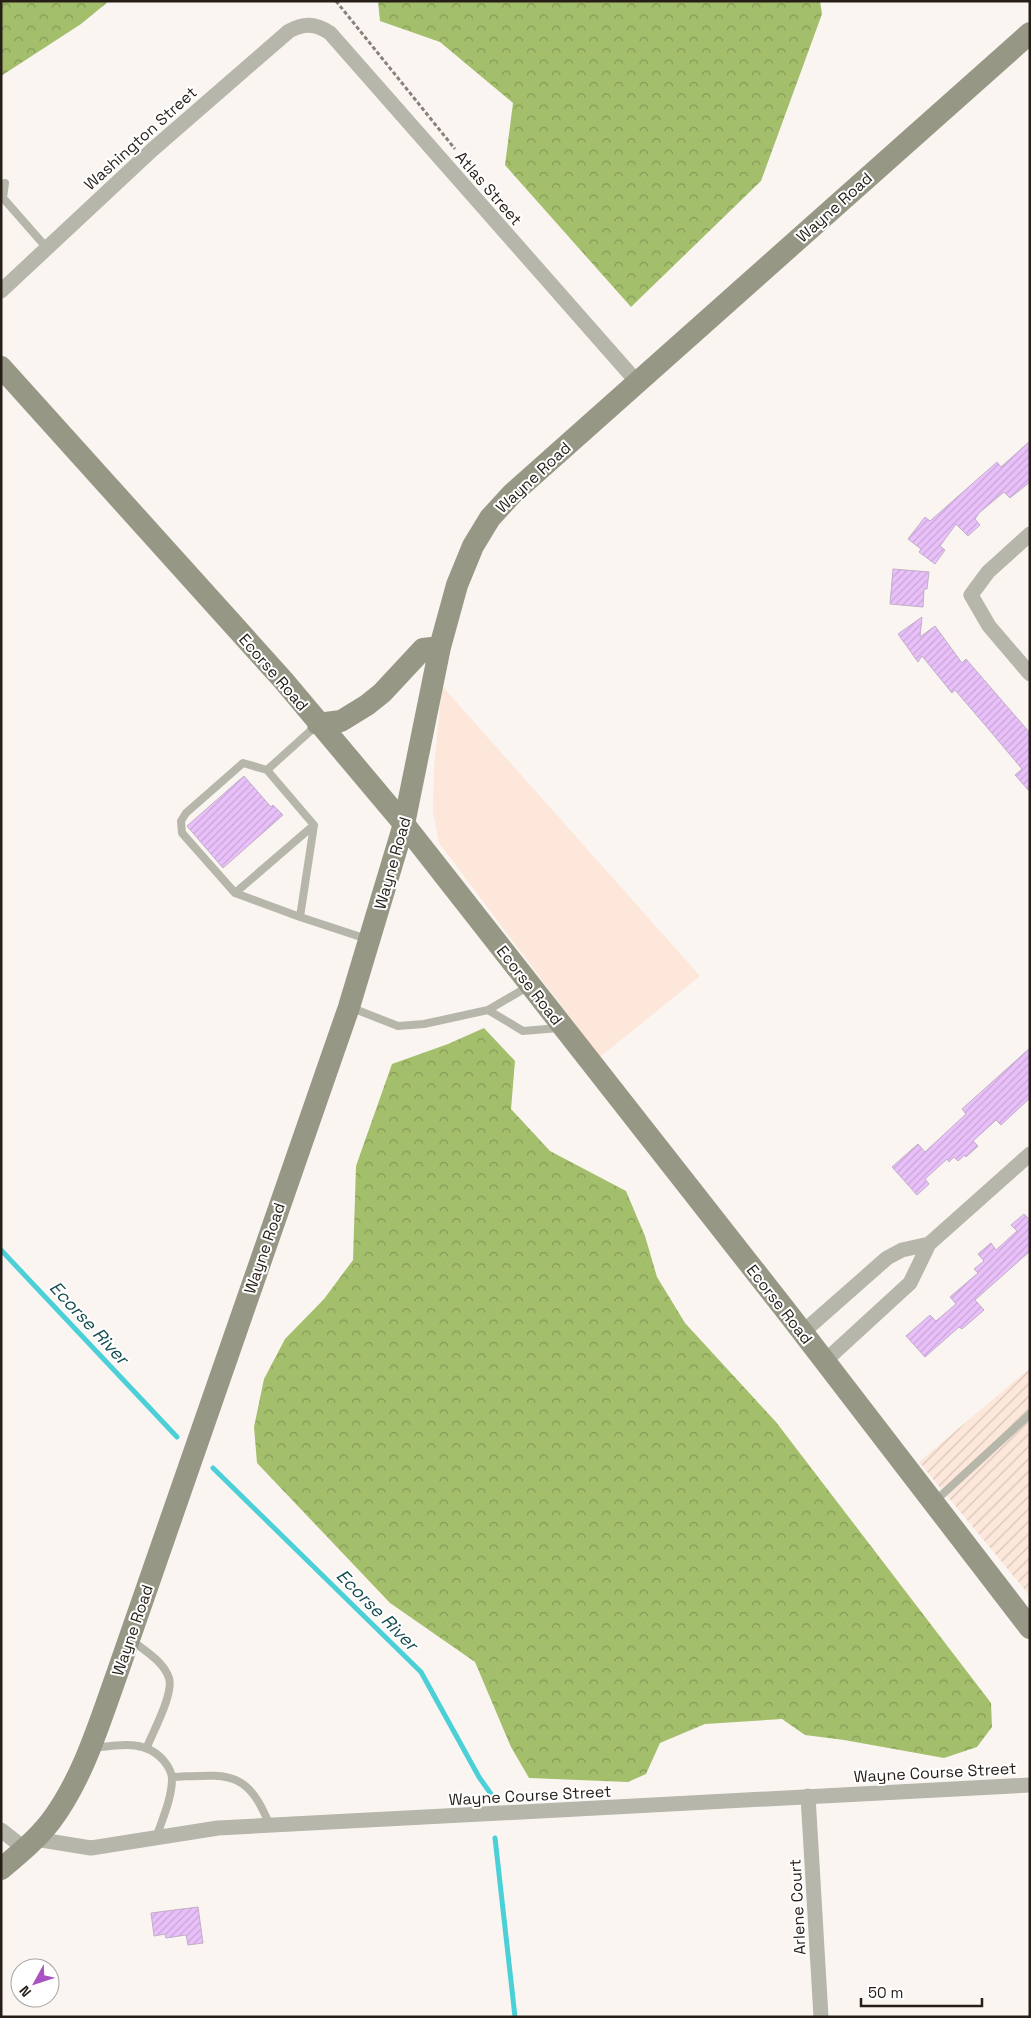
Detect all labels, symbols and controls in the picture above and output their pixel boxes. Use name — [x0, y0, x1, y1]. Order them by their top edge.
street label: Washington Street — [79, 82, 201, 195]
street label: Atlas Street — [451, 147, 527, 230]
street label: Wayne Road — [792, 168, 877, 247]
street label: Wayne Road — [491, 437, 575, 518]
street label: Ecorse Road — [234, 629, 313, 715]
street label: Wayne Road — [369, 814, 416, 912]
street label: Ecorse Road — [492, 941, 567, 1029]
street label: Wayne Road — [239, 1200, 290, 1297]
street label: Ecorse Road — [742, 1260, 817, 1348]
water label: Ecorse River — [45, 1276, 135, 1371]
water label: Ecorse River — [332, 1564, 425, 1657]
street label: Wayne Road — [107, 1582, 158, 1679]
street label: Wayne Course Street — [853, 1758, 1017, 1787]
street label: Wayne Course Street — [448, 1781, 612, 1810]
street label: Arlene Court — [784, 1858, 811, 1956]
north arrow — [10, 1958, 60, 2008]
scale bar — [861, 1976, 982, 2008]
text: N — [15, 1982, 35, 2001]
text: 50 m — [868, 1983, 903, 2002]

